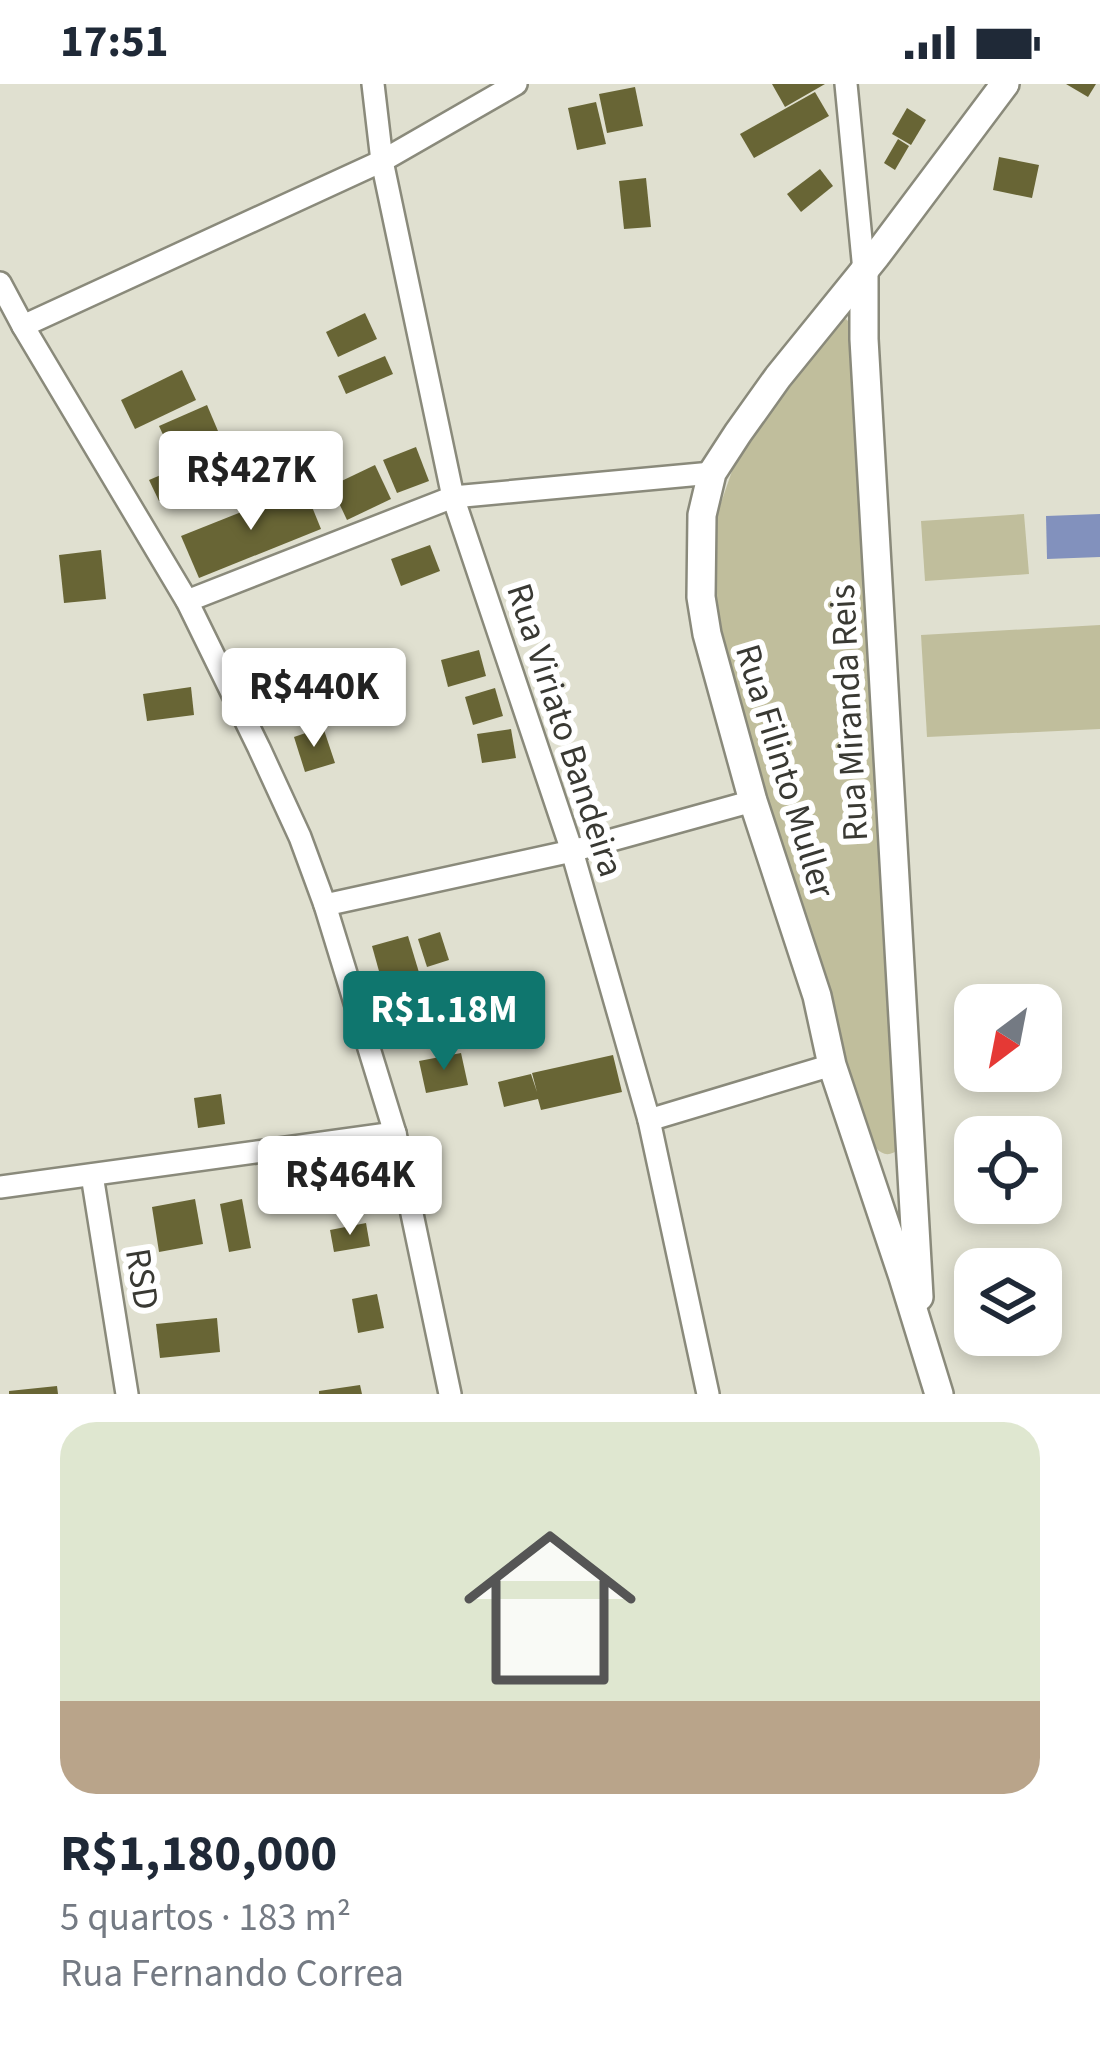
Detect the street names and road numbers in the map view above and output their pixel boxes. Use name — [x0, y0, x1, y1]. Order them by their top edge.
street label: Rua Viriato Bandeira — [494, 577, 636, 883]
street label: Rua Miranda Reis — [817, 583, 881, 843]
street label: Rua Filinto Muller — [722, 638, 848, 905]
street label: RSD — [112, 1245, 172, 1313]

